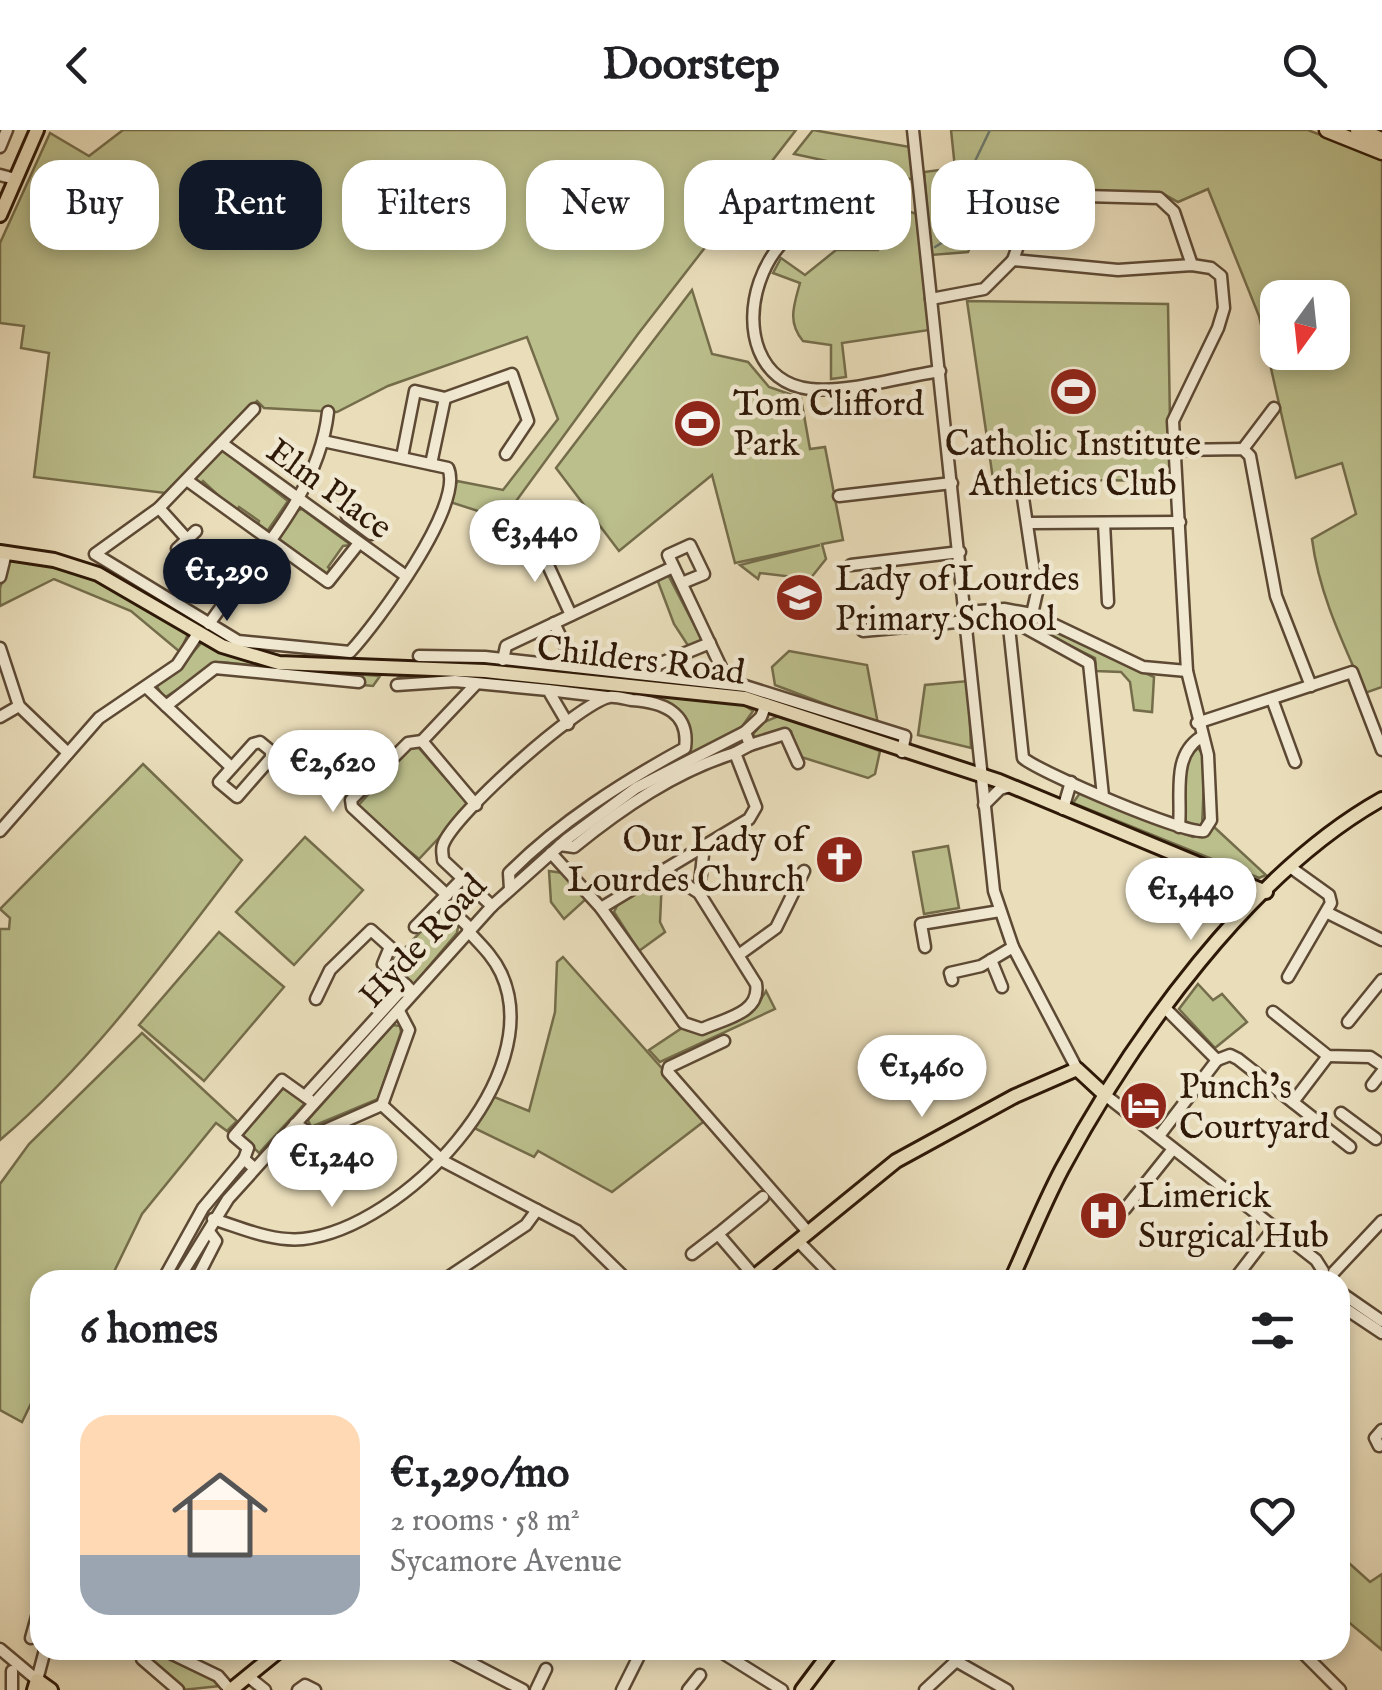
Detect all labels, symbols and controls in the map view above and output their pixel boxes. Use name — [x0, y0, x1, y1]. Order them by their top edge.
text: Doorstep — [602, 37, 780, 94]
icon: back — [50, 38, 105, 93]
icon: search — [1277, 38, 1332, 93]
chip: Buy — [30, 160, 159, 250]
chip: Rent — [179, 160, 322, 250]
chip: Filters — [342, 160, 506, 250]
chip: New — [526, 160, 664, 250]
chip: Apartment — [684, 160, 911, 250]
chip: House — [931, 160, 1095, 250]
north arrow — [1260, 280, 1350, 370]
map controls — [1260, 280, 1350, 370]
sports icon: Catholic Institute Athletics Club — [1047, 365, 1099, 417]
place label: Tom Clifford Park — [733, 383, 924, 468]
sports icon: Tom Clifford Park — [672, 397, 724, 449]
place label: Catholic Institute Athletics Club — [945, 423, 1201, 508]
street label: Elm Place — [257, 429, 400, 551]
pin: €3,440 — [454, 500, 616, 585]
text: €3,440 — [491, 512, 579, 553]
pin: €1,290 — [146, 539, 308, 624]
text: €1,290 — [185, 551, 269, 592]
place label: Lady of Lourdes Primary School — [835, 558, 1079, 643]
school or university icon: Lady of Lourdes Primary School — [774, 572, 826, 624]
street label: Childers Road — [534, 626, 748, 697]
pin: €2,620 — [252, 730, 414, 815]
text: €2,620 — [290, 742, 376, 783]
place label: Our Lady of Lourdes Church — [567, 819, 810, 904]
church icon: Our Lady of Lourdes Church — [814, 833, 866, 885]
pin: €1,440 — [1110, 858, 1272, 943]
street label: Hyde Road — [350, 865, 498, 1018]
text: €1,440 — [1147, 870, 1235, 911]
pin: €1,460 — [841, 1035, 1003, 1120]
text: €1,460 — [880, 1047, 964, 1088]
place label: Punch’s Courtyard — [1179, 1066, 1330, 1151]
hotel icon: Punch’s Courtyard — [1118, 1080, 1170, 1132]
pin: €1,240 — [251, 1125, 413, 1210]
text: €1,240 — [289, 1137, 375, 1178]
place label: Limerick Surgical Hub — [1138, 1175, 1329, 1260]
hospital icon: Limerick Surgical Hub — [1077, 1189, 1129, 1241]
icon: filters — [1245, 1303, 1300, 1358]
text: 6 homes — [80, 1304, 218, 1357]
text: €1,290/mo — [390, 1448, 569, 1501]
icon: home — [160, 1455, 280, 1575]
icon: heart — [1245, 1488, 1300, 1543]
text: 2 rooms · 58 m² — [390, 1501, 580, 1542]
text: Sycamore Avenue — [390, 1542, 622, 1583]

